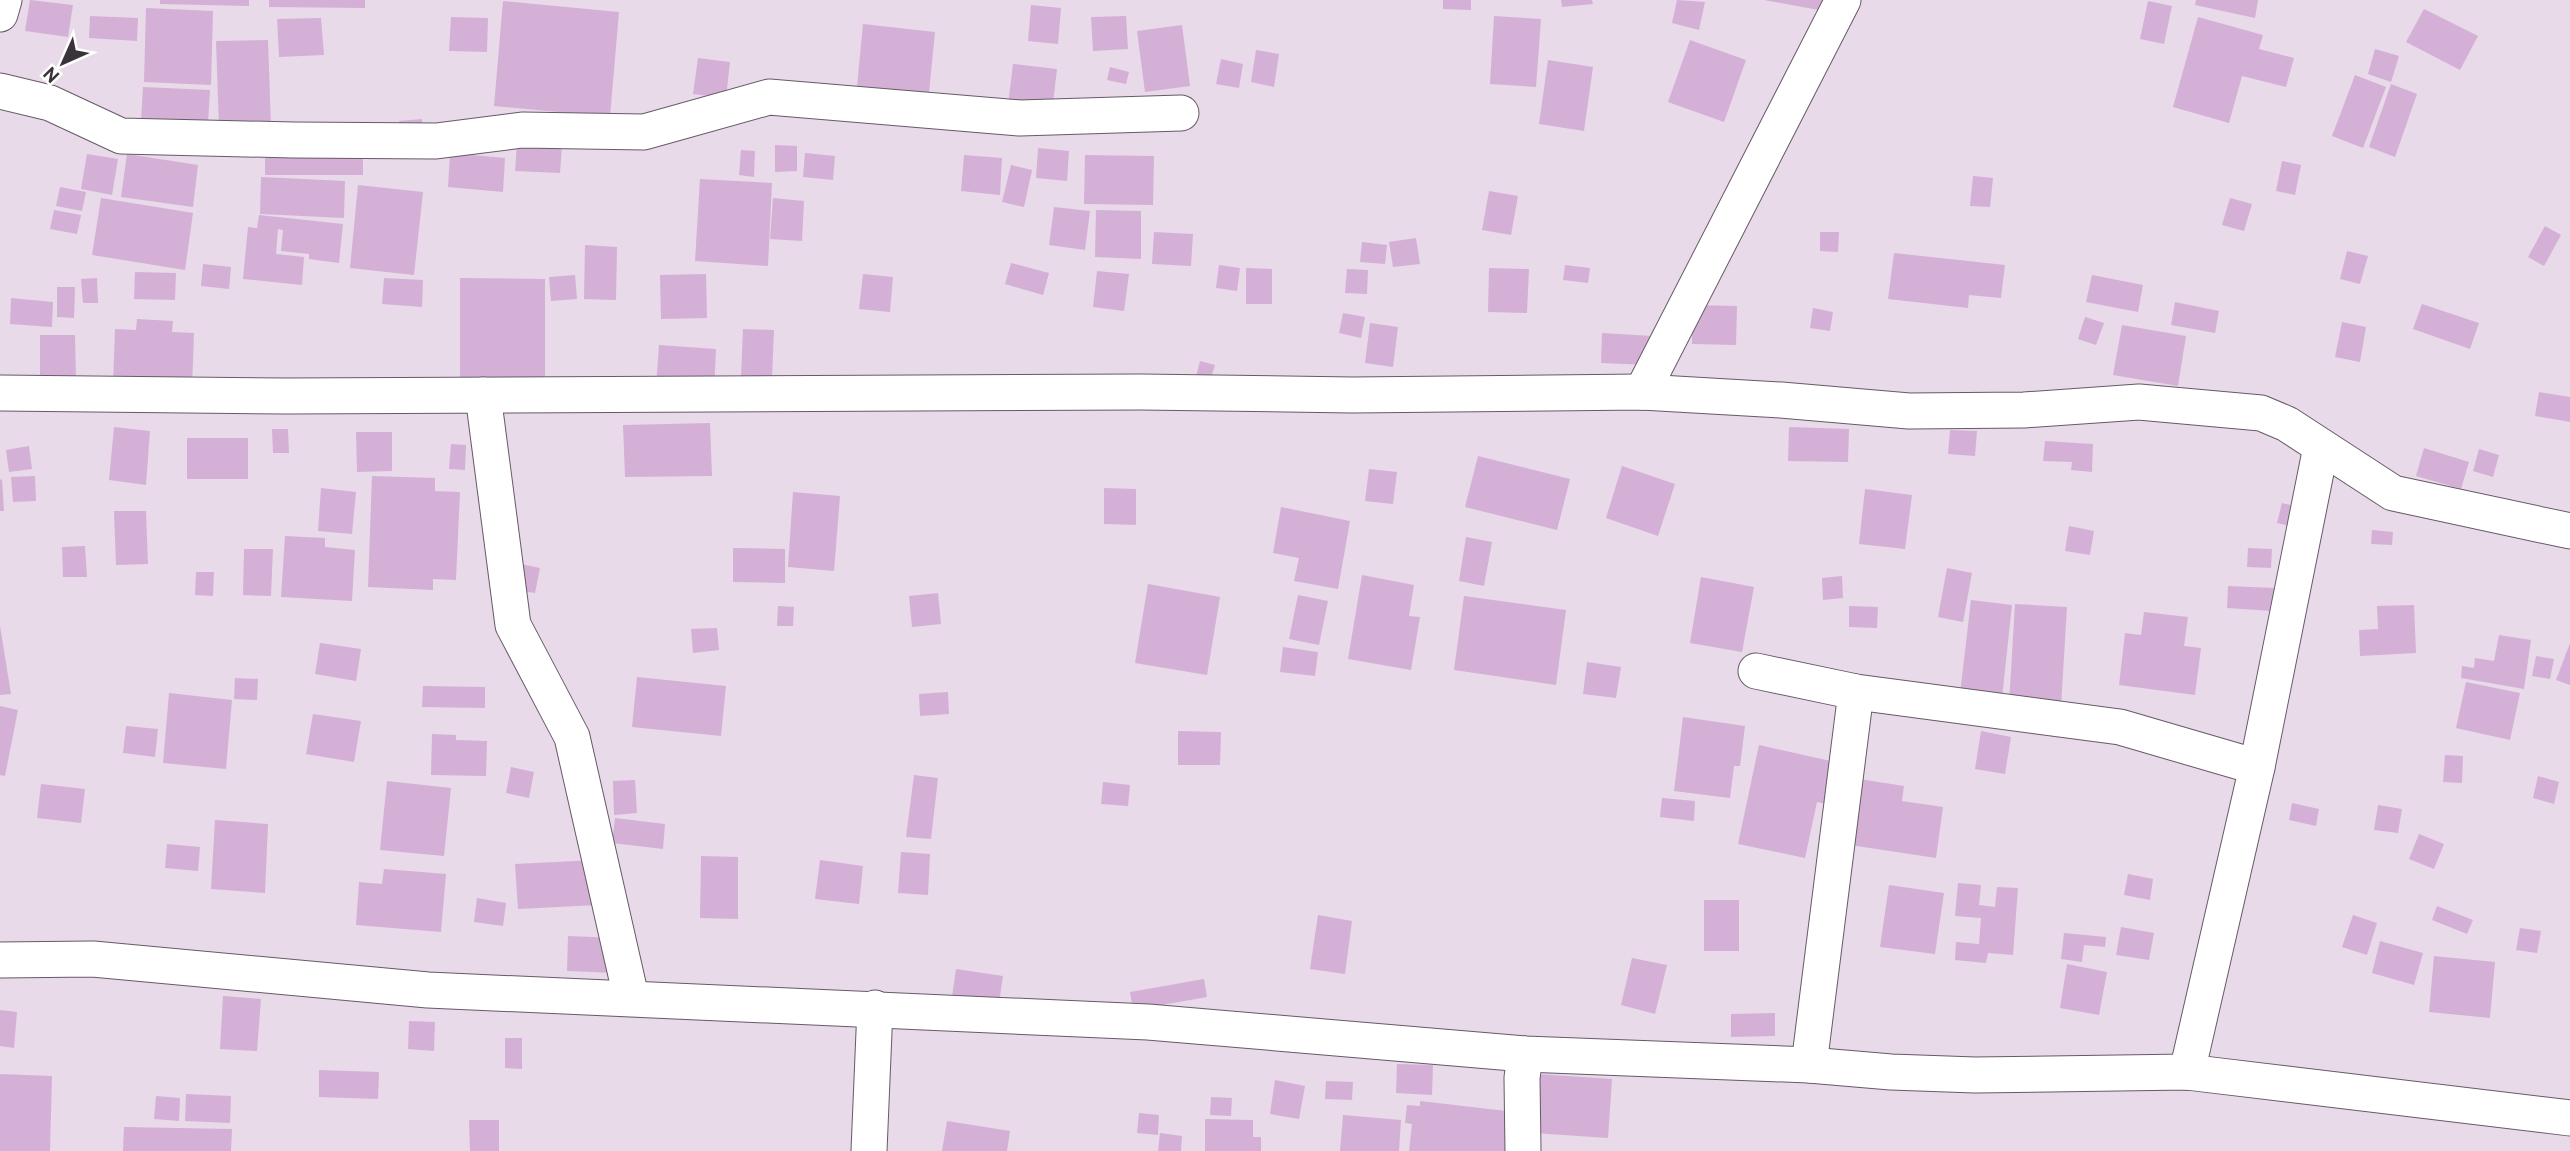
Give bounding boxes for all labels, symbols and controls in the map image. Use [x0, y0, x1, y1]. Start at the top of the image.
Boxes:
north arrow [28, 28, 98, 98]
text: N [39, 60, 66, 87]

